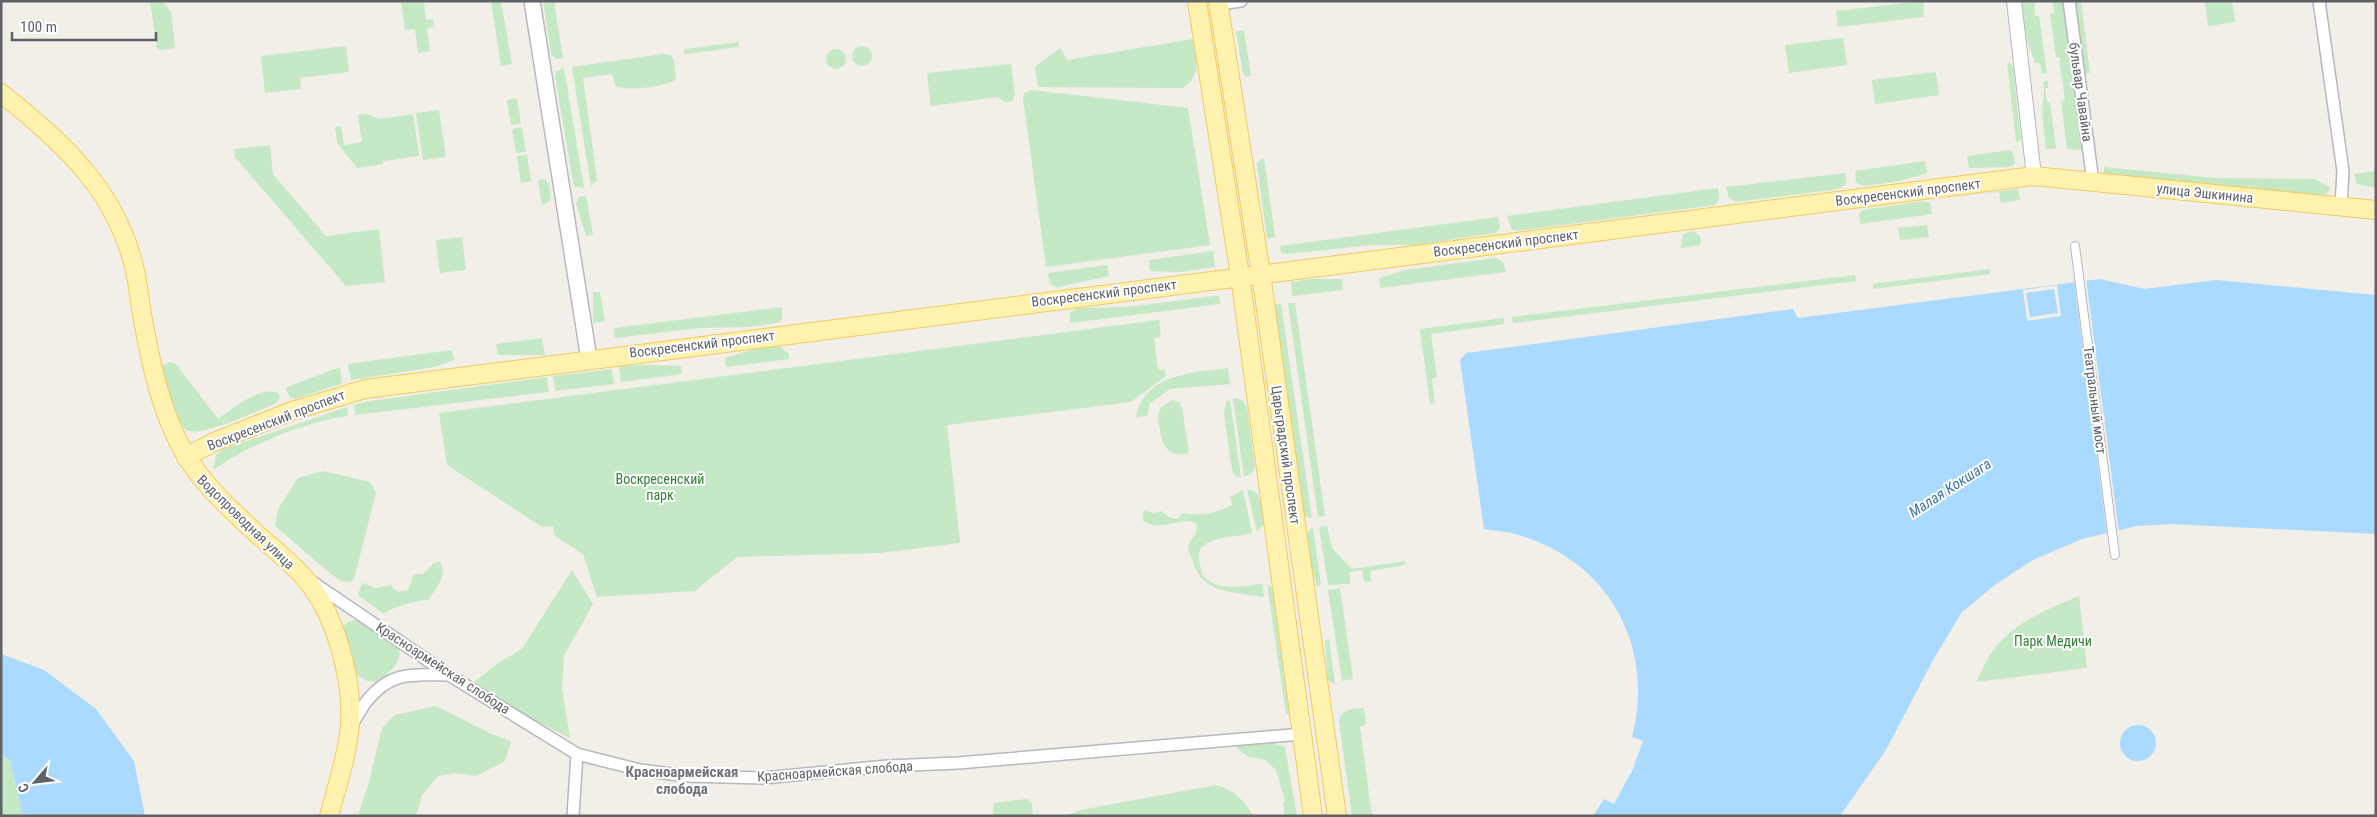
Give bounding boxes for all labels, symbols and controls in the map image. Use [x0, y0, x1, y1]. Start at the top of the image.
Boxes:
scale bar [12, 10, 156, 42]
text: 100 m [20, 18, 57, 36]
street label: бульвар Чавайна [2066, 41, 2096, 143]
street label: Воскресенский проспект [1835, 175, 1981, 209]
street label: улица Эшкинина [2156, 180, 2254, 206]
street label: Воскресенский проспект [1433, 226, 1579, 260]
street label: Воскресенский проспект [1031, 276, 1177, 310]
street label: Воскресенский проспект [629, 327, 775, 361]
street label: Театральный мост [2080, 345, 2110, 455]
street label: Царьградский проспект [1268, 384, 1304, 526]
street label: Воскресенский проспект [205, 386, 347, 454]
water label: Малая Кокшага [1905, 455, 1995, 521]
park label: Воскресенский парк [616, 471, 704, 503]
street label: Водопроводная улица [194, 472, 298, 572]
street label: Красноармейская слобода [373, 619, 513, 717]
park label: Парк Медичи [2014, 633, 2092, 649]
north arrow [10, 757, 60, 807]
street label: Красноармейская слобода [756, 758, 914, 784]
district label: Красноармейская слобода [626, 763, 738, 798]
text: С [15, 781, 32, 795]

